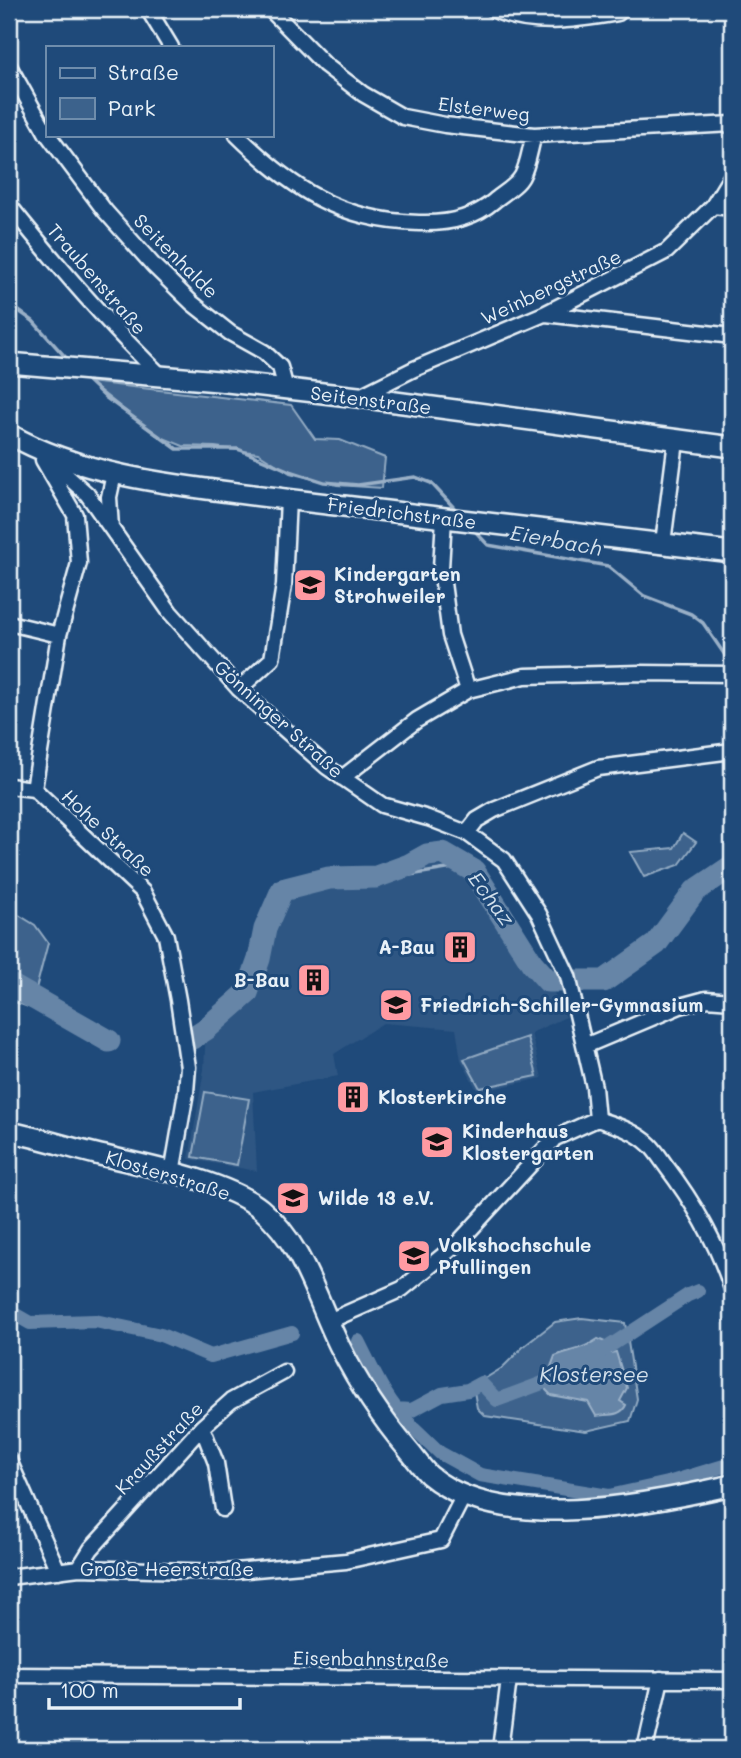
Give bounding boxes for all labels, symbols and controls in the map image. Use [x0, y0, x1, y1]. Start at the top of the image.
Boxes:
legend [46, 46, 273, 136]
text: Straße [108, 58, 179, 85]
street label: Elsterweg [437, 90, 531, 127]
text: Park [108, 94, 156, 121]
street label: Seitenhalde [129, 208, 224, 303]
street label: Traubenstraße [42, 218, 153, 340]
street label: Weinbergstraße [477, 243, 625, 330]
street label: Seitenstraße [309, 380, 433, 419]
street label: Friedrichstraße [326, 491, 478, 534]
water label: Eierbach [508, 518, 604, 561]
place label: Kindergarten Strohweiler [334, 561, 461, 608]
school or university icon: Kindergarten Strohweiler [291, 566, 329, 604]
street label: Gönninger Straße [210, 654, 349, 783]
street label: Hohe Straße [57, 783, 160, 882]
water label: Echaz [463, 866, 522, 931]
building icon: A-Bau [441, 928, 479, 966]
place label: A-Bau [378, 934, 435, 959]
building icon: B-Bau [295, 961, 333, 999]
place label: B-Bau [234, 967, 290, 992]
school or university icon: Friedrich-Schiller-Gymnasium [377, 986, 415, 1024]
place label: Friedrich-Schiller-Gymnasium [420, 992, 703, 1017]
building icon: Klosterkirche [334, 1078, 372, 1116]
place label: Klosterkirche [378, 1084, 507, 1109]
place label: Kinderhaus Klostergarten [462, 1118, 594, 1165]
school or university icon: Kinderhaus Klostergarten [418, 1123, 456, 1161]
street label: Klosterstraße [103, 1144, 234, 1205]
school or university icon: Wilde 13 e.V. [274, 1179, 312, 1217]
place label: Wilde 13 e.V. [318, 1185, 434, 1210]
place label: Volkshochschule Pfullingen [438, 1232, 591, 1279]
school or university icon: Volkshochschule Pfullingen [395, 1237, 433, 1275]
water label: Klostersee [539, 1360, 649, 1387]
street label: Kraußstraße [109, 1396, 208, 1499]
street label: Große Heerstraße [80, 1556, 254, 1581]
street label: Eisenbahnstraße [293, 1645, 449, 1672]
scale bar [49, 1667, 240, 1711]
text: 100 m [60, 1676, 119, 1703]

